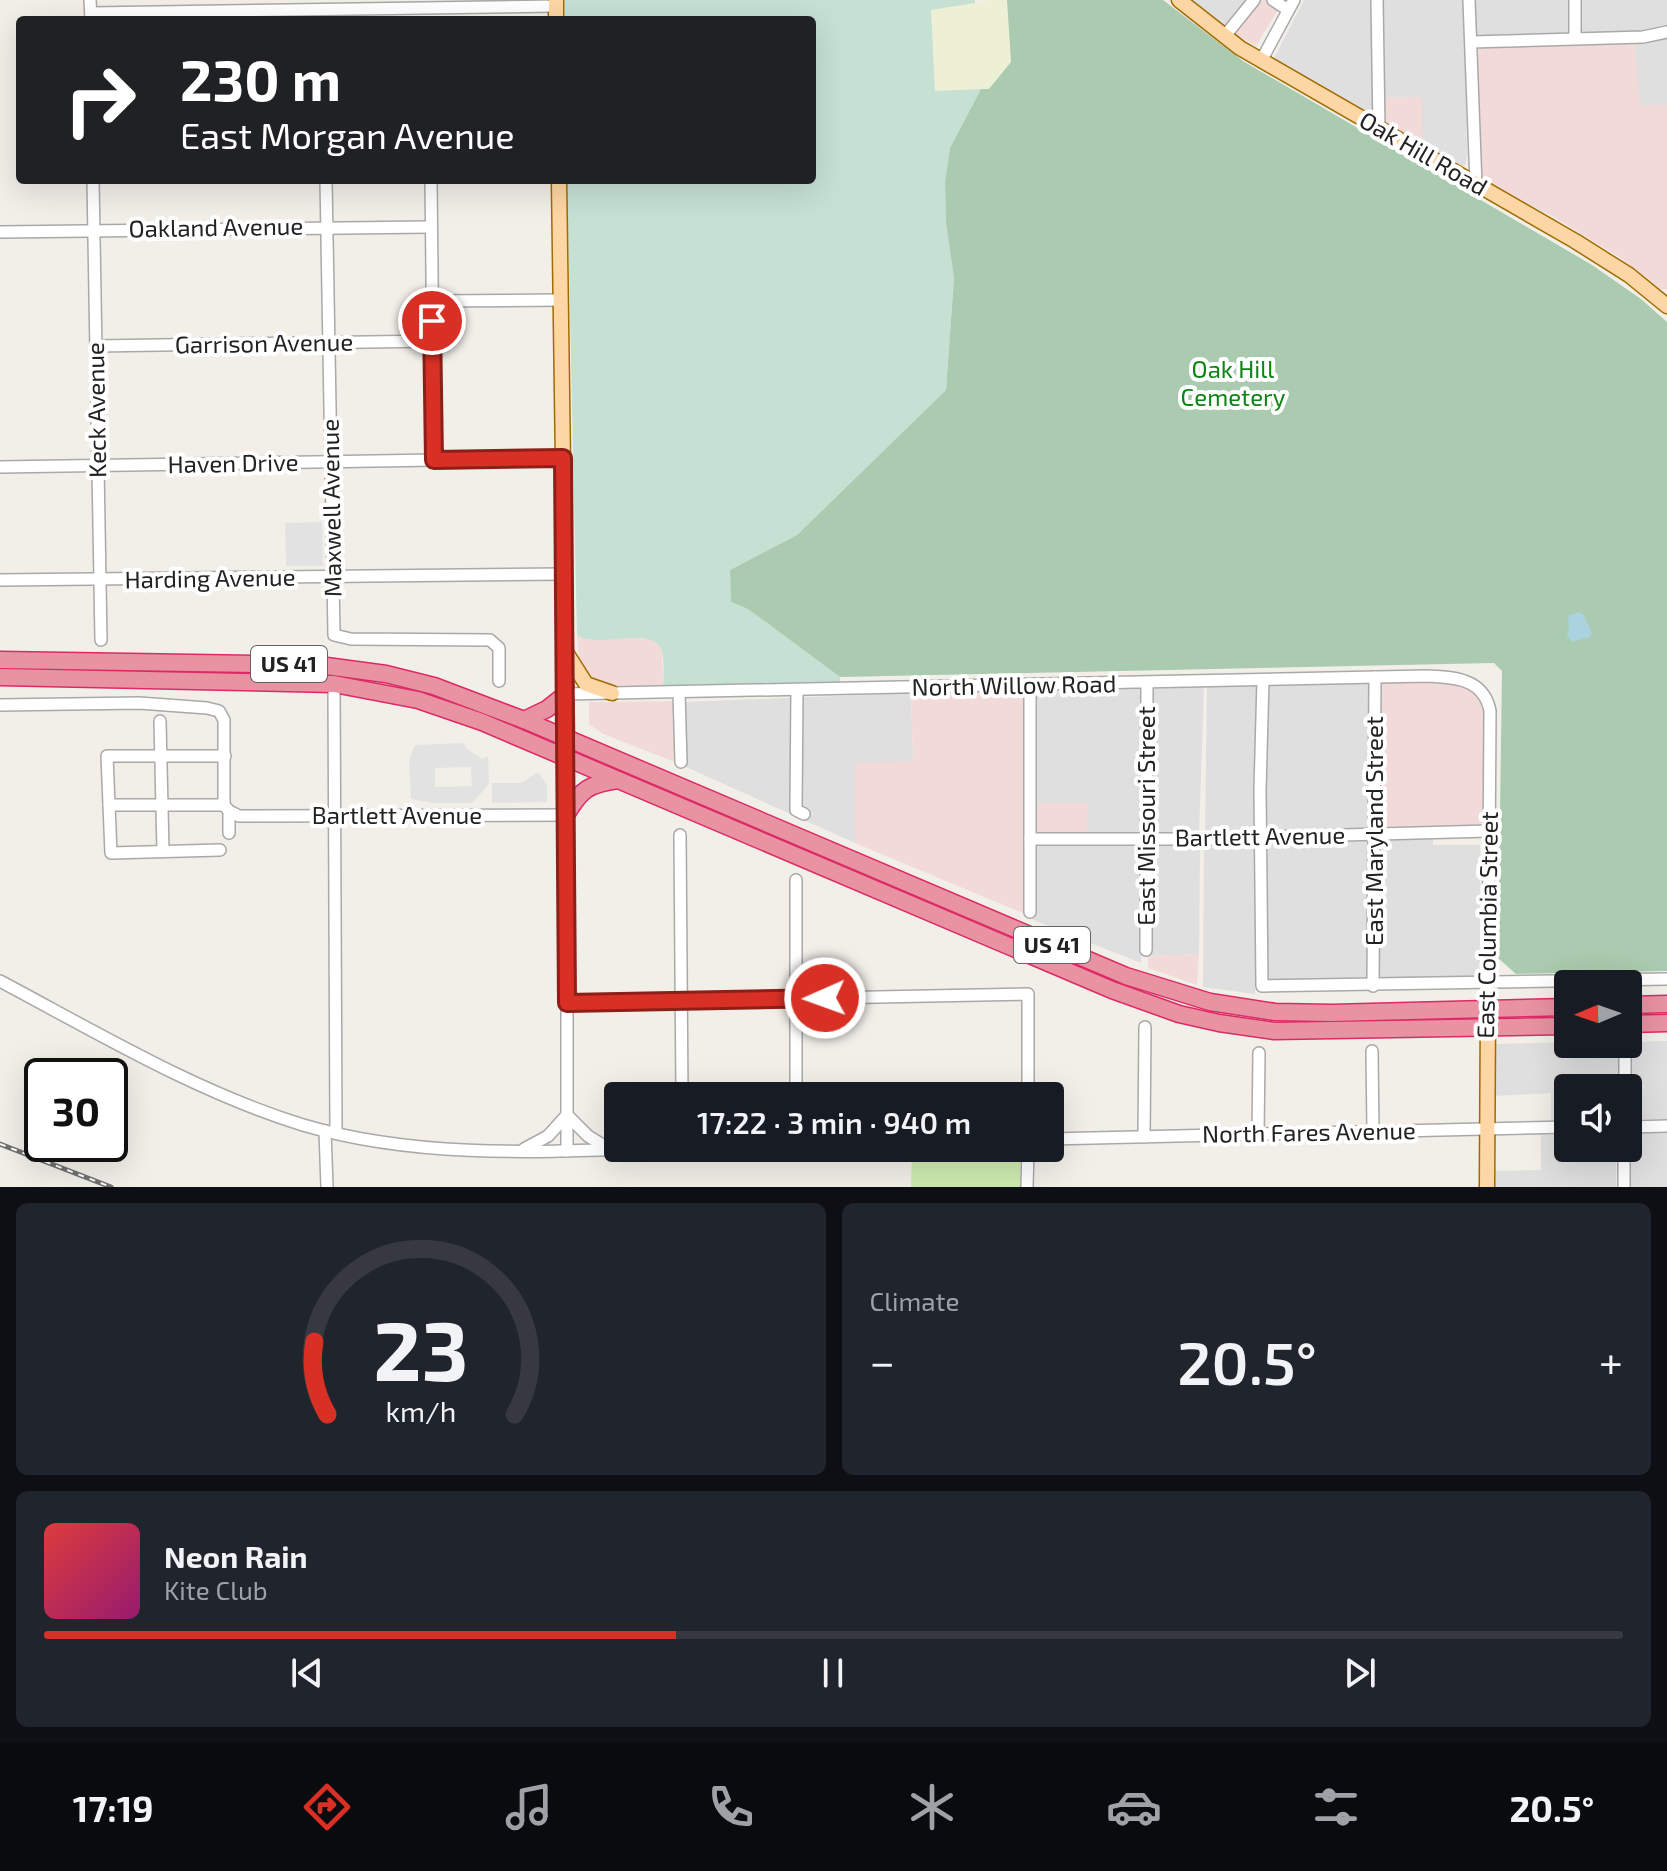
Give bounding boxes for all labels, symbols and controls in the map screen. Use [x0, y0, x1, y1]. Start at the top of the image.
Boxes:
text: 230 m [180, 45, 341, 112]
icon: right [48, 48, 152, 152]
street label: Oak Hill Road [1355, 104, 1493, 201]
text: East Morgan Avenue [180, 113, 515, 156]
street label: Oakland Avenue [128, 210, 304, 243]
pin [398, 287, 466, 355]
icon: arrive [410, 299, 454, 343]
street label: Garrison Avenue [175, 326, 353, 359]
street label: Keck Avenue [80, 342, 111, 478]
park label: Oak Hill Cemetery [1181, 354, 1286, 411]
street label: Maxwell Avenue [314, 419, 347, 597]
street label: Haven Drive [167, 447, 299, 478]
street label: Harding Avenue [124, 562, 296, 593]
road number: US 41 [251, 646, 327, 682]
street label: North Willow Road [911, 668, 1117, 701]
street label: East Missouri Street [1131, 706, 1160, 926]
street label: East Maryland Street [1359, 716, 1388, 946]
street label: Bartlett Avenue [312, 800, 482, 829]
street label: East Columbia Street [1470, 811, 1503, 1039]
street label: Bartlett Avenue [1175, 820, 1345, 851]
road number: US 41 [1014, 927, 1090, 963]
position arrow [783, 956, 867, 1040]
north arrow [1554, 970, 1642, 1058]
map controls [1554, 970, 1642, 1162]
speed limit sign: 30 [24, 1058, 128, 1162]
button: sound [1554, 1074, 1642, 1162]
text: 17:22 · 3 min · 940 m [697, 1104, 971, 1140]
street label: North Fares Avenue [1202, 1115, 1416, 1148]
text: Climate [870, 1285, 959, 1316]
text: 23 [373, 1298, 469, 1398]
text: 20.5° [1177, 1325, 1317, 1397]
text: − [870, 1334, 895, 1387]
text: + [1599, 1334, 1623, 1387]
text: km/h [385, 1393, 456, 1428]
text: Neon Rain [164, 1538, 308, 1574]
text: Kite Club [164, 1574, 268, 1605]
icon: previous [285, 1651, 329, 1695]
icon: pause [811, 1651, 855, 1695]
icon: next [1338, 1651, 1382, 1695]
icon: directions [299, 1779, 355, 1835]
icon: music [501, 1779, 557, 1835]
icon: phone [703, 1779, 759, 1835]
icon: climate [904, 1779, 960, 1835]
icon: car [1106, 1779, 1162, 1835]
icon: filters [1308, 1779, 1364, 1835]
text: 17:19 [73, 1786, 153, 1829]
text: 20.5° [1509, 1786, 1594, 1829]

